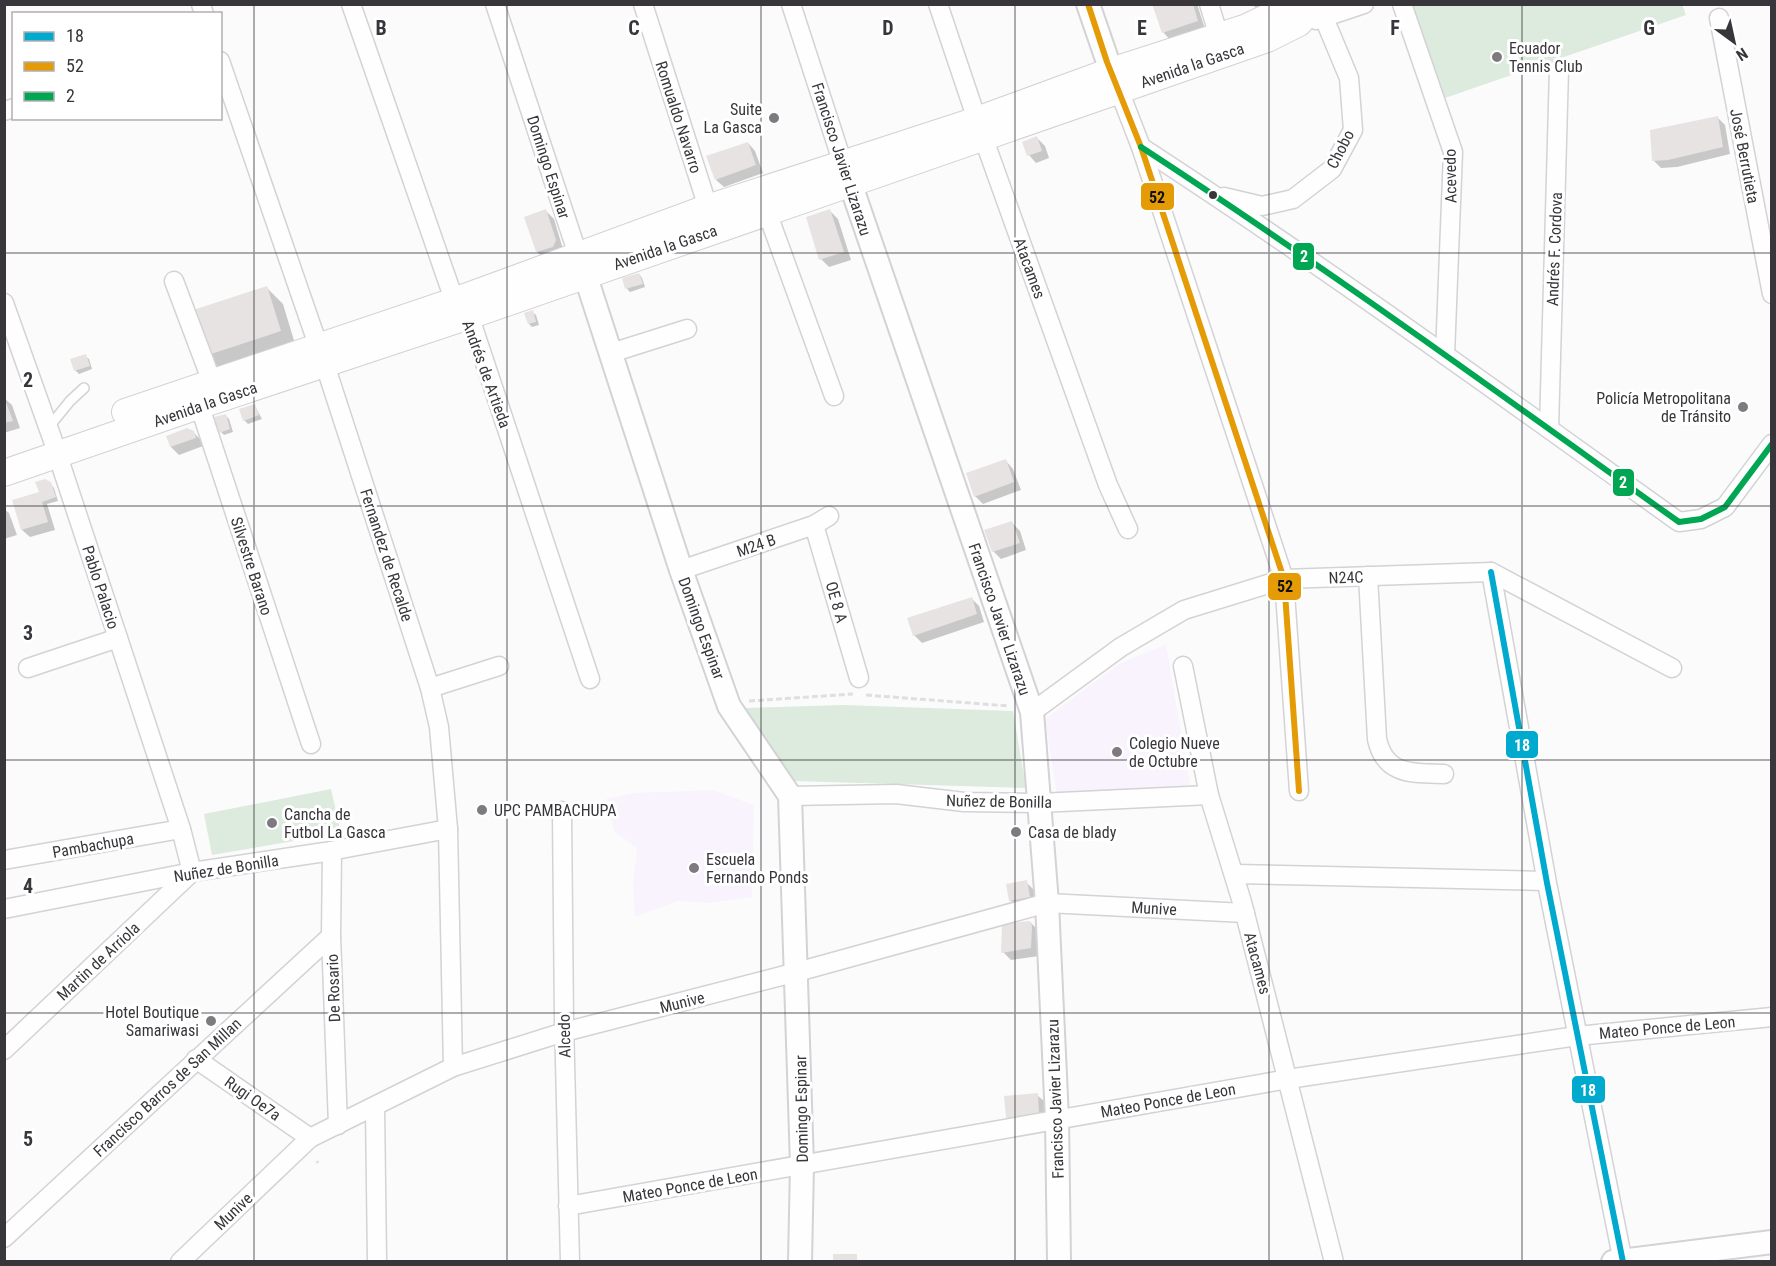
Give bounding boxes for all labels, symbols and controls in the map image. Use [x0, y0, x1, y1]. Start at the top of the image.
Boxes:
legend [12, 12, 222, 120]
north arrow [1704, 12, 1764, 72]
text: B [375, 16, 387, 40]
text: C [628, 16, 640, 40]
text: D [882, 16, 894, 40]
text: E [1137, 16, 1147, 40]
text: F [1390, 16, 1400, 40]
text: G [1643, 16, 1655, 40]
text: 18 [66, 25, 84, 46]
street label: Avenida la Gasca [1138, 39, 1246, 92]
place label: Ecuador Tennis Club [1509, 39, 1583, 76]
text: N [1733, 44, 1751, 65]
marker: Ecuador Tennis Club [1490, 50, 1504, 64]
text: 52 [66, 55, 84, 76]
street label: Romualdo Navarro [651, 59, 706, 176]
street label: Francisco Javier Lizarazu [808, 80, 875, 238]
text: 2 [66, 85, 75, 106]
place label: Suite La Gasca [704, 100, 762, 137]
street label: José Berrutieta [1726, 107, 1763, 205]
marker: Suite La Gasca [767, 111, 781, 125]
street label: Domingo Espinar [523, 113, 574, 221]
street label: Chobo [1323, 127, 1358, 172]
street label: Acevedo [1441, 149, 1460, 203]
line badge: 52 [1140, 182, 1175, 211]
text: 52 [1149, 188, 1165, 207]
unlabelled marker [1207, 189, 1219, 201]
street label: Andrés F. Cordova [1543, 192, 1566, 306]
street label: Avenida la Gasca [611, 221, 719, 274]
street label: Atacames [1010, 235, 1049, 301]
line badge: 2 [1292, 242, 1315, 271]
text: 2 [1300, 247, 1308, 266]
street label: Andrés de Artieda [458, 318, 515, 431]
text: 2 [23, 368, 33, 392]
street label: Avenida la Gasca [151, 378, 259, 431]
place label: Policía Metropolitana de Tránsito [1596, 389, 1731, 426]
marker: Policía Metropolitana de Tránsito [1736, 400, 1750, 414]
line badge: 2 [1612, 468, 1635, 497]
text: 2 [1619, 473, 1627, 492]
street label: Fernandez de Recalde [356, 486, 417, 624]
street label: Silvestre Barano [227, 515, 276, 618]
street label: M24 B [734, 530, 778, 561]
street label: Francisco Javier Lizarazu [965, 541, 1035, 698]
street label: Pablo Palacio [78, 543, 123, 631]
street label: N24C [1328, 567, 1364, 588]
line badge: 52 [1267, 572, 1302, 601]
street label: Domingo Espinar [674, 574, 729, 682]
text: 52 [1277, 577, 1293, 596]
street label: OE 8 A [822, 579, 851, 625]
text: 3 [23, 621, 33, 645]
line badge: 18 [1505, 730, 1539, 759]
place label: Colegio Nueve de Octubre [1129, 734, 1220, 771]
text: 18 [1514, 736, 1530, 755]
marker: Colegio Nueve de Octubre [1110, 745, 1124, 759]
street label: Nuñez de Bonilla [946, 791, 1052, 812]
place label: UPC PAMBACHUPA [494, 801, 617, 820]
marker: UPC PAMBACHUPA [475, 803, 489, 817]
place label: Cancha de Futbol La Gasca [284, 805, 386, 842]
marker: Cancha de Futbol La Gasca [265, 816, 279, 830]
place label: Casa de blady [1028, 823, 1117, 842]
marker: Casa de blady [1009, 825, 1023, 839]
street label: Pambachupa [51, 829, 135, 862]
place label: Escuela Fernando Ponds [706, 850, 809, 887]
street label: Nuñez de Bonilla [172, 851, 280, 886]
marker: Escuela Fernando Ponds [687, 861, 701, 875]
text: 4 [23, 874, 33, 898]
street label: Munive [1131, 898, 1177, 919]
street label: Martin de Arriola [53, 918, 144, 1004]
street label: Atacames [1240, 930, 1275, 996]
street label: De Rosario [323, 953, 344, 1022]
street label: Munive [658, 988, 706, 1017]
place label: Hotel Boutique Samariwasi [105, 1003, 199, 1040]
street label: Mateo Ponce de Leon [1598, 1012, 1736, 1043]
street label: Francisco Barros de San Millan [90, 1014, 245, 1161]
marker: Hotel Boutique Samariwasi [204, 1014, 218, 1028]
street label: Alcedo [555, 1014, 574, 1058]
street label: Francisco Javier Lizarazu [1043, 1019, 1068, 1179]
street label: Domingo Espinar [791, 1055, 812, 1163]
street label: Rugi Oe7a [221, 1072, 284, 1125]
line badge: 18 [1571, 1075, 1606, 1104]
street label: Mateo Ponce de Leon [1099, 1079, 1237, 1122]
text: 18 [1580, 1081, 1596, 1100]
text: 5 [23, 1127, 33, 1151]
street label: Mateo Ponce de Leon [621, 1164, 759, 1207]
street label: Munive [210, 1189, 256, 1234]

